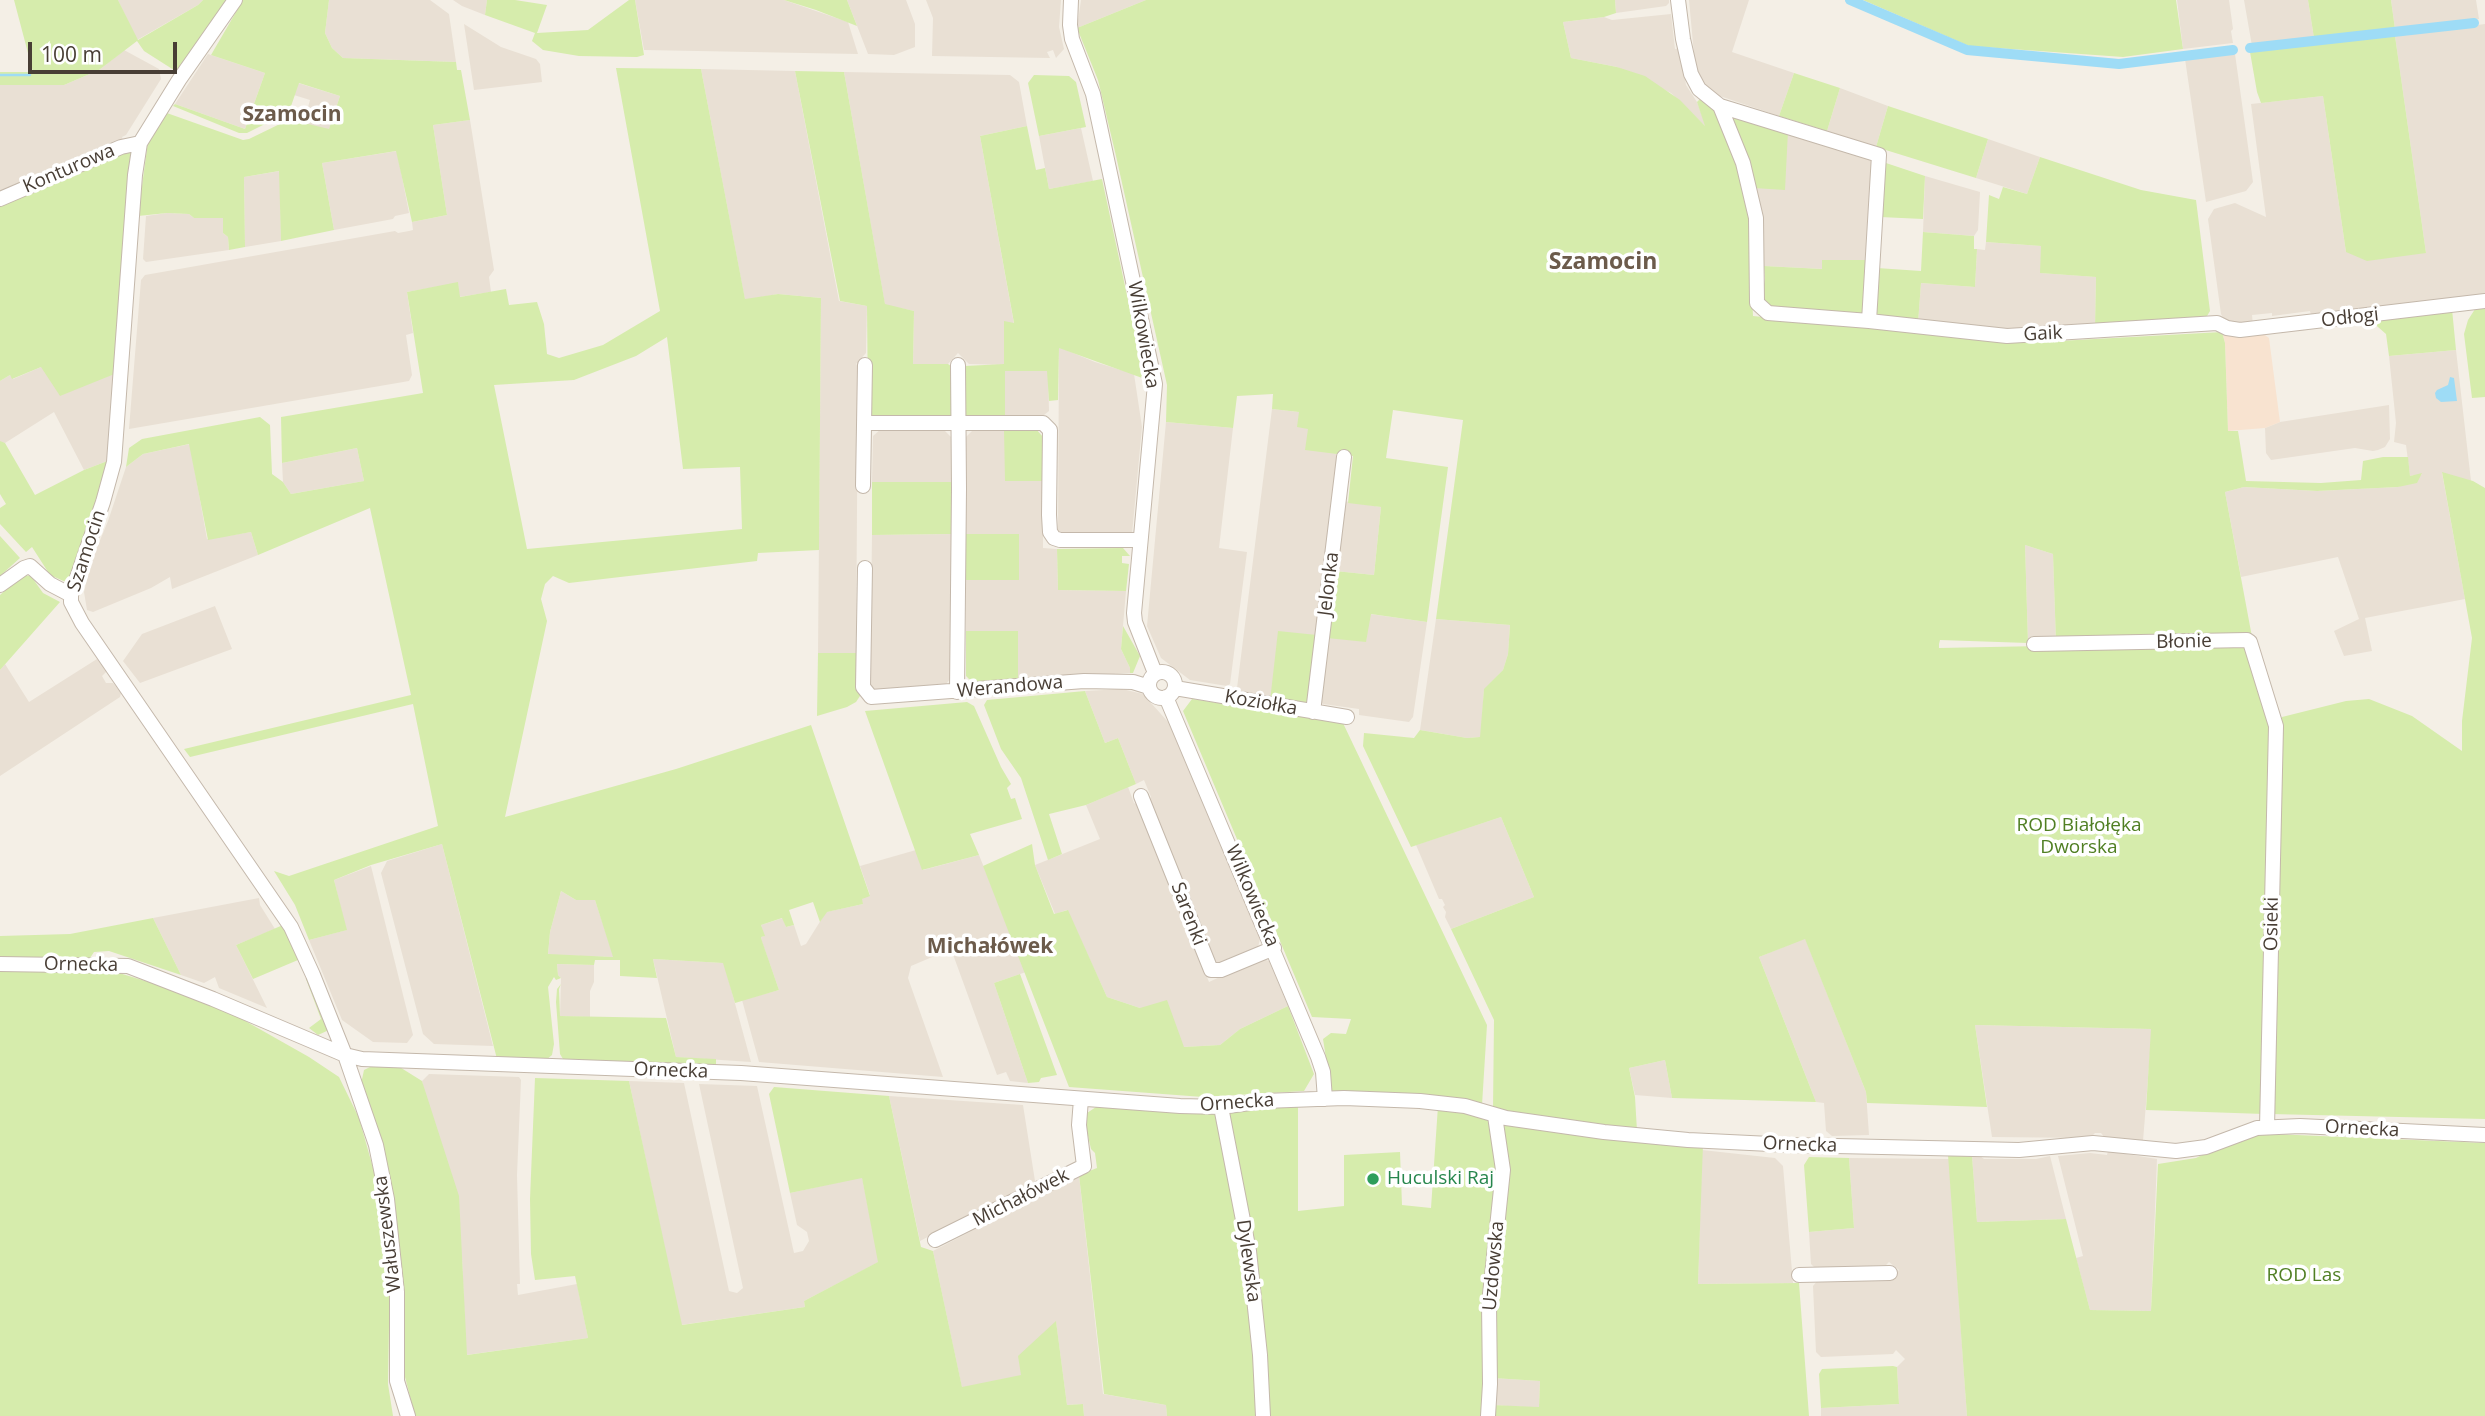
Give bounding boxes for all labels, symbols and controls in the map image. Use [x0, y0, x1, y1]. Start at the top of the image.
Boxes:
scale bar [32, 28, 180, 72]
text: 100 m [41, 40, 102, 68]
district label: Szamocin [242, 102, 342, 128]
street label: Konturowa [20, 139, 118, 199]
district label: Szamocin [1549, 248, 1657, 276]
street label: Wilkowiecka [1122, 280, 1164, 390]
street label: Odłogi [2320, 304, 2380, 332]
street label: Gaik [2023, 322, 2063, 346]
street label: Szamocin [63, 507, 111, 595]
street label: Jelonka [1314, 551, 1344, 617]
street label: Błonie [2156, 630, 2212, 654]
street label: Werandowa [956, 671, 1064, 703]
street label: Koziołka [1223, 685, 1299, 721]
park label: ROD Białołęka Dworska [2016, 815, 2142, 859]
street label: Wilkowiecka [1220, 842, 1284, 950]
street label: Sarenki [1166, 879, 1210, 949]
street label: Osieki [2260, 897, 2284, 951]
district label: Michałówek [927, 934, 1053, 960]
street label: Ornecka [44, 953, 118, 977]
street label: Ornecka [633, 1058, 709, 1084]
street label: Ornecka [1199, 1089, 1275, 1117]
street label: Ornecka [2324, 1116, 2400, 1142]
street label: Ornecka [1762, 1132, 1838, 1158]
street label: Michałówek [969, 1164, 1073, 1232]
place label: Huculski Raj [1387, 1168, 1494, 1190]
marker: Huculski Raj [1365, 1171, 1381, 1187]
street label: Wałuszewska [370, 1174, 406, 1294]
street label: Dylewska [1231, 1218, 1265, 1304]
street label: Uzdowska [1479, 1220, 1509, 1312]
park label: ROD Las [2267, 1265, 2341, 1287]

